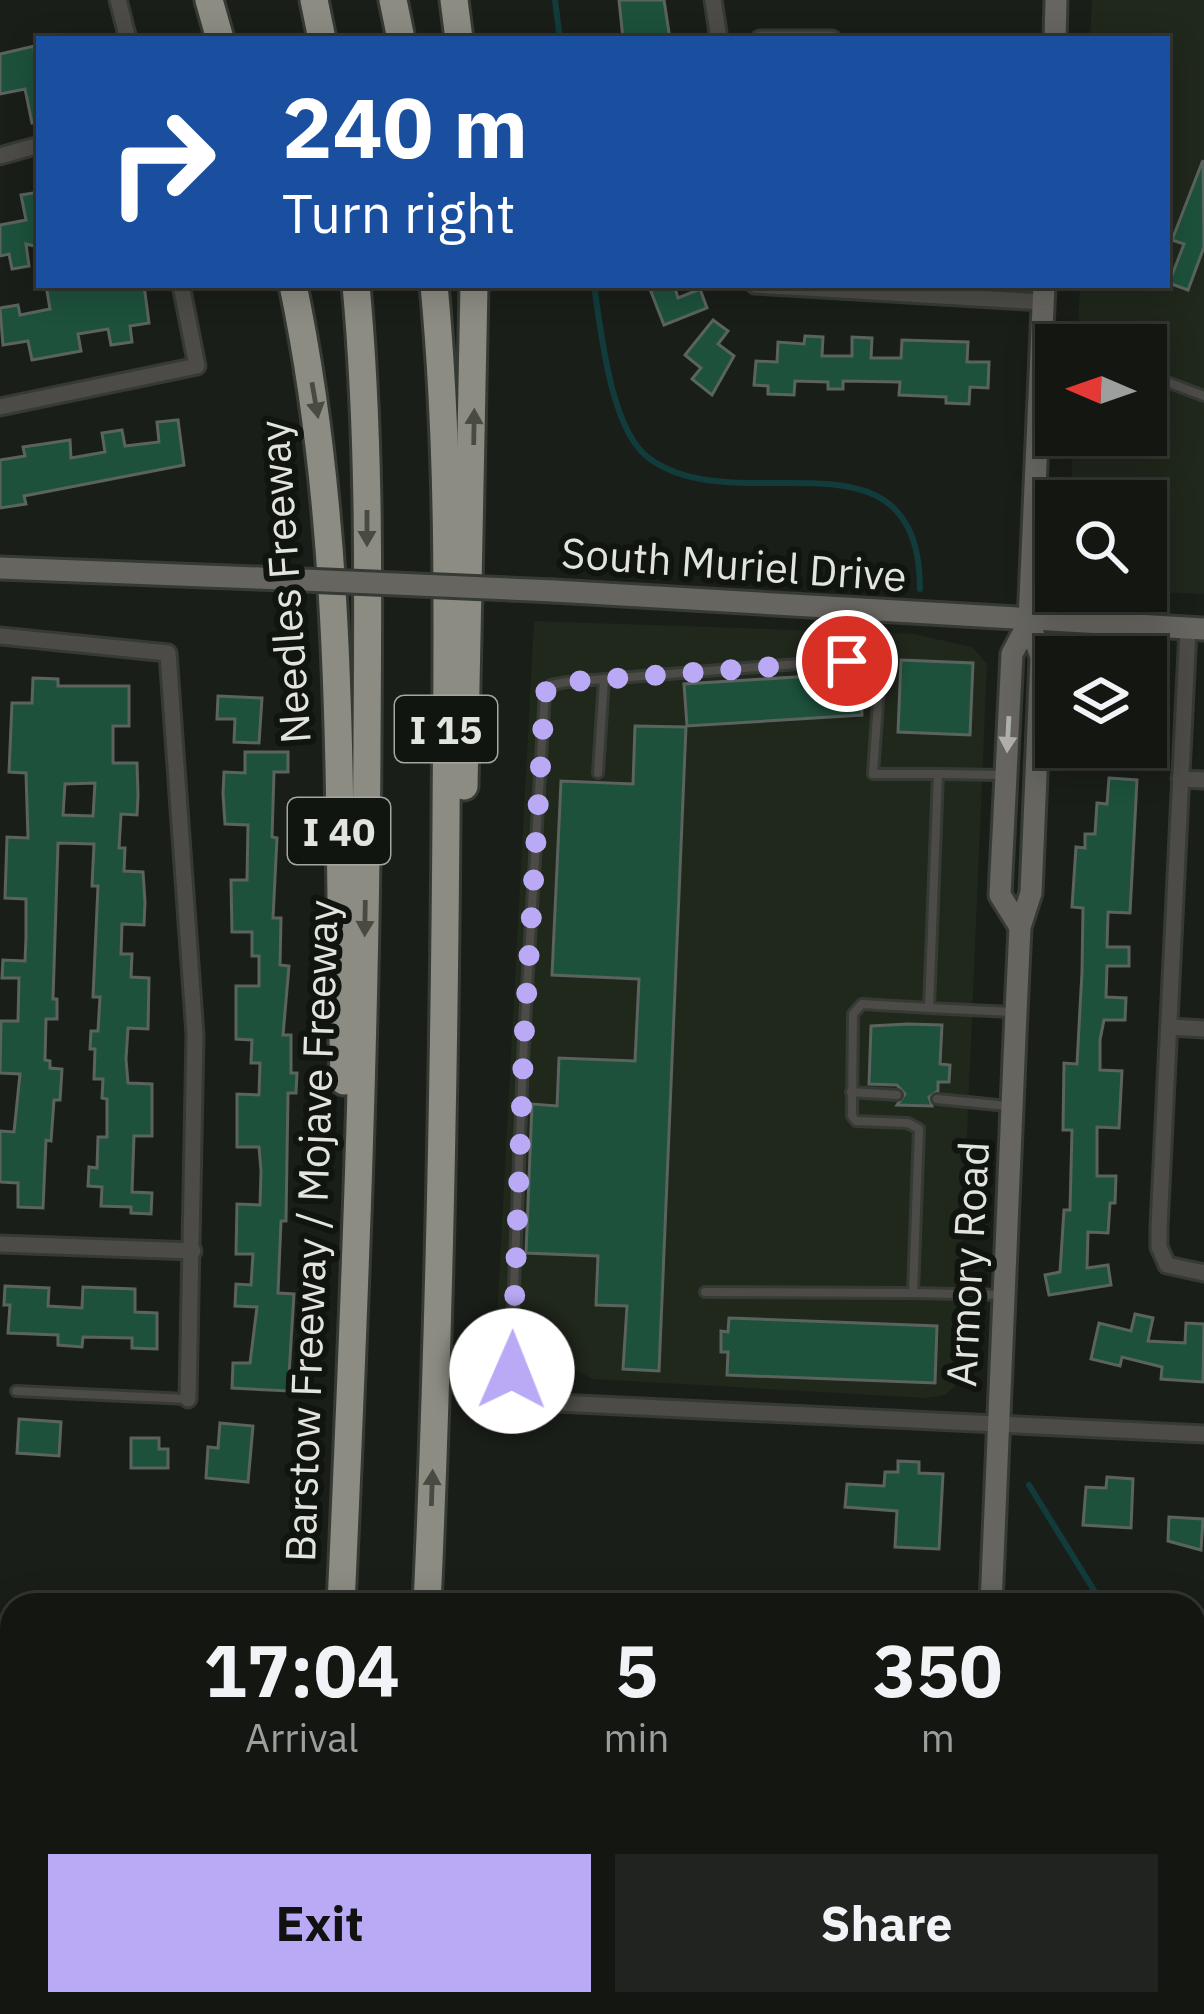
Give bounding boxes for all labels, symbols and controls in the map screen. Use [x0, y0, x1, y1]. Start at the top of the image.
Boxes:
text: 240 m [282, 72, 528, 181]
icon: right [84, 84, 240, 240]
text: Turn right [282, 178, 516, 248]
north arrow [1035, 324, 1167, 456]
map controls [1035, 324, 1167, 768]
one-way arrow [305, 382, 324, 419]
one-way arrow [464, 407, 483, 445]
street label: Needles Freeway [245, 419, 323, 745]
button: search [1035, 480, 1167, 612]
one-way arrow [357, 510, 377, 548]
street label: South Muriel Drive [559, 524, 909, 604]
pin [796, 610, 898, 712]
icon: arrive [814, 628, 880, 694]
button: layers [1035, 636, 1167, 768]
road number: I 15 [395, 696, 497, 762]
one-way arrow [998, 716, 1017, 754]
road number: I 40 [288, 798, 390, 864]
street label: Barstow Freeway / Mojave Freeway [272, 899, 350, 1563]
one-way arrow [355, 900, 374, 938]
street label: Armory Road [933, 1140, 1001, 1388]
position arrow [449, 1308, 575, 1434]
one-way arrow [423, 1468, 442, 1506]
text: 17:04 [203, 1623, 400, 1717]
text: 5 [615, 1623, 658, 1717]
text: 350 [873, 1623, 1003, 1717]
text: Arrival [245, 1712, 359, 1763]
text: min [604, 1712, 669, 1763]
text: m [921, 1712, 955, 1763]
button: Exit [48, 1854, 591, 1992]
button: Share [615, 1854, 1158, 1992]

